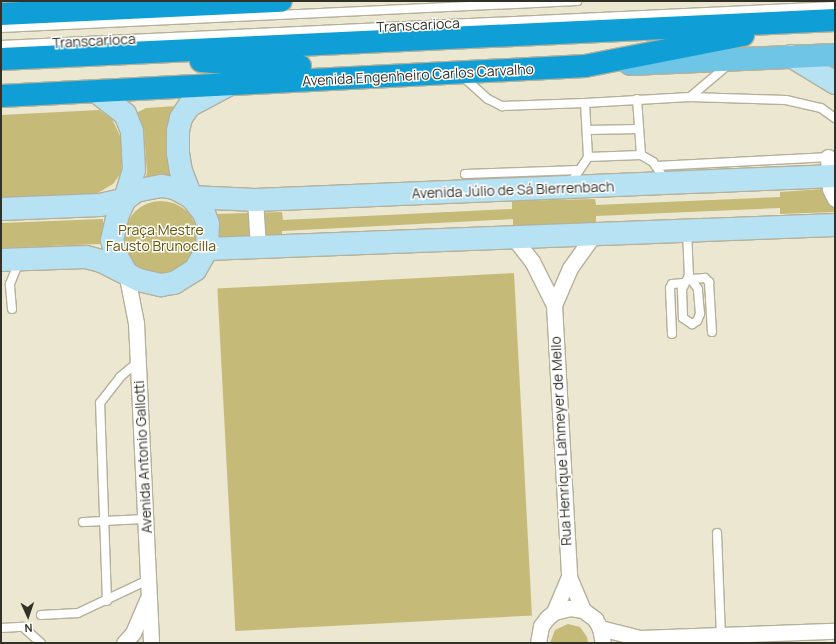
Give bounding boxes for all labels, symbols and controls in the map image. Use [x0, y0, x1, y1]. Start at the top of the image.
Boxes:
street label: Transcarioca [376, 14, 460, 36]
street label: Transcarioca [52, 30, 136, 52]
street label: Avenida Engenheiro Carlos Carvalho [302, 61, 534, 89]
street label: Avenida Júlio de Sá Bierrenbach [411, 178, 615, 202]
park label: Praça Mestre Fausto Brunocilla [106, 222, 216, 254]
street label: Rua Henrique Lahmeyer de Mello [547, 336, 575, 546]
street label: Avenida Antonio Gallotti [131, 380, 155, 534]
north arrow [8, 596, 48, 636]
text: N [24, 621, 33, 636]

